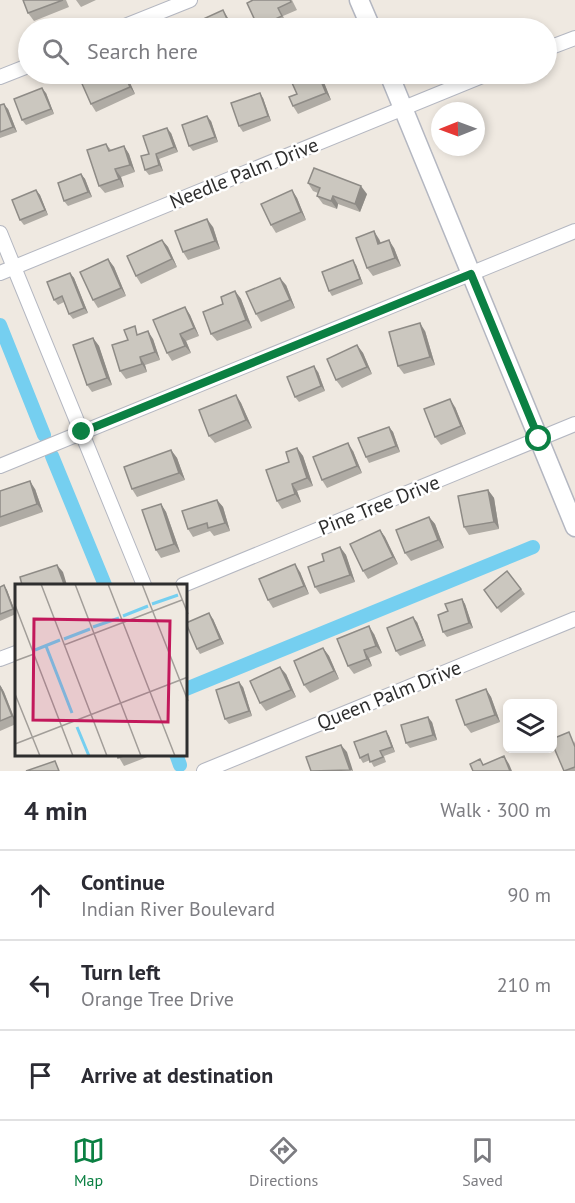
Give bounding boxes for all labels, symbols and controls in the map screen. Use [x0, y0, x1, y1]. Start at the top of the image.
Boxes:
search box [18, 18, 557, 84]
icon: search [39, 35, 72, 68]
text: Search here [87, 37, 198, 65]
north arrow [431, 102, 485, 156]
street label: Needle Palm Drive [166, 131, 322, 215]
route end [68, 418, 94, 444]
route start [525, 425, 551, 451]
street label: Pine Tree Drive [315, 469, 443, 541]
inset map [15, 584, 188, 756]
street label: Queen Palm Drive [313, 654, 465, 736]
map controls [503, 699, 557, 753]
button: layers [503, 699, 557, 753]
text: 4 min [24, 794, 87, 827]
text: Walk · 300 m [440, 797, 551, 823]
text: Continue [81, 868, 165, 896]
icon: ahead [24, 879, 57, 912]
text: 90 m [508, 882, 551, 908]
text: Indian River Boulevard [81, 896, 275, 922]
text: Turn left [81, 958, 161, 986]
icon: left [24, 969, 57, 1002]
text: 210 m [497, 972, 551, 998]
text: Orange Tree Drive [81, 986, 234, 1012]
icon: arrive [24, 1059, 57, 1092]
text: Arrive at destination [81, 1061, 273, 1089]
tab: Map [72, 1134, 105, 1190]
tab: Directions [249, 1134, 318, 1190]
tab: Saved [462, 1134, 503, 1190]

